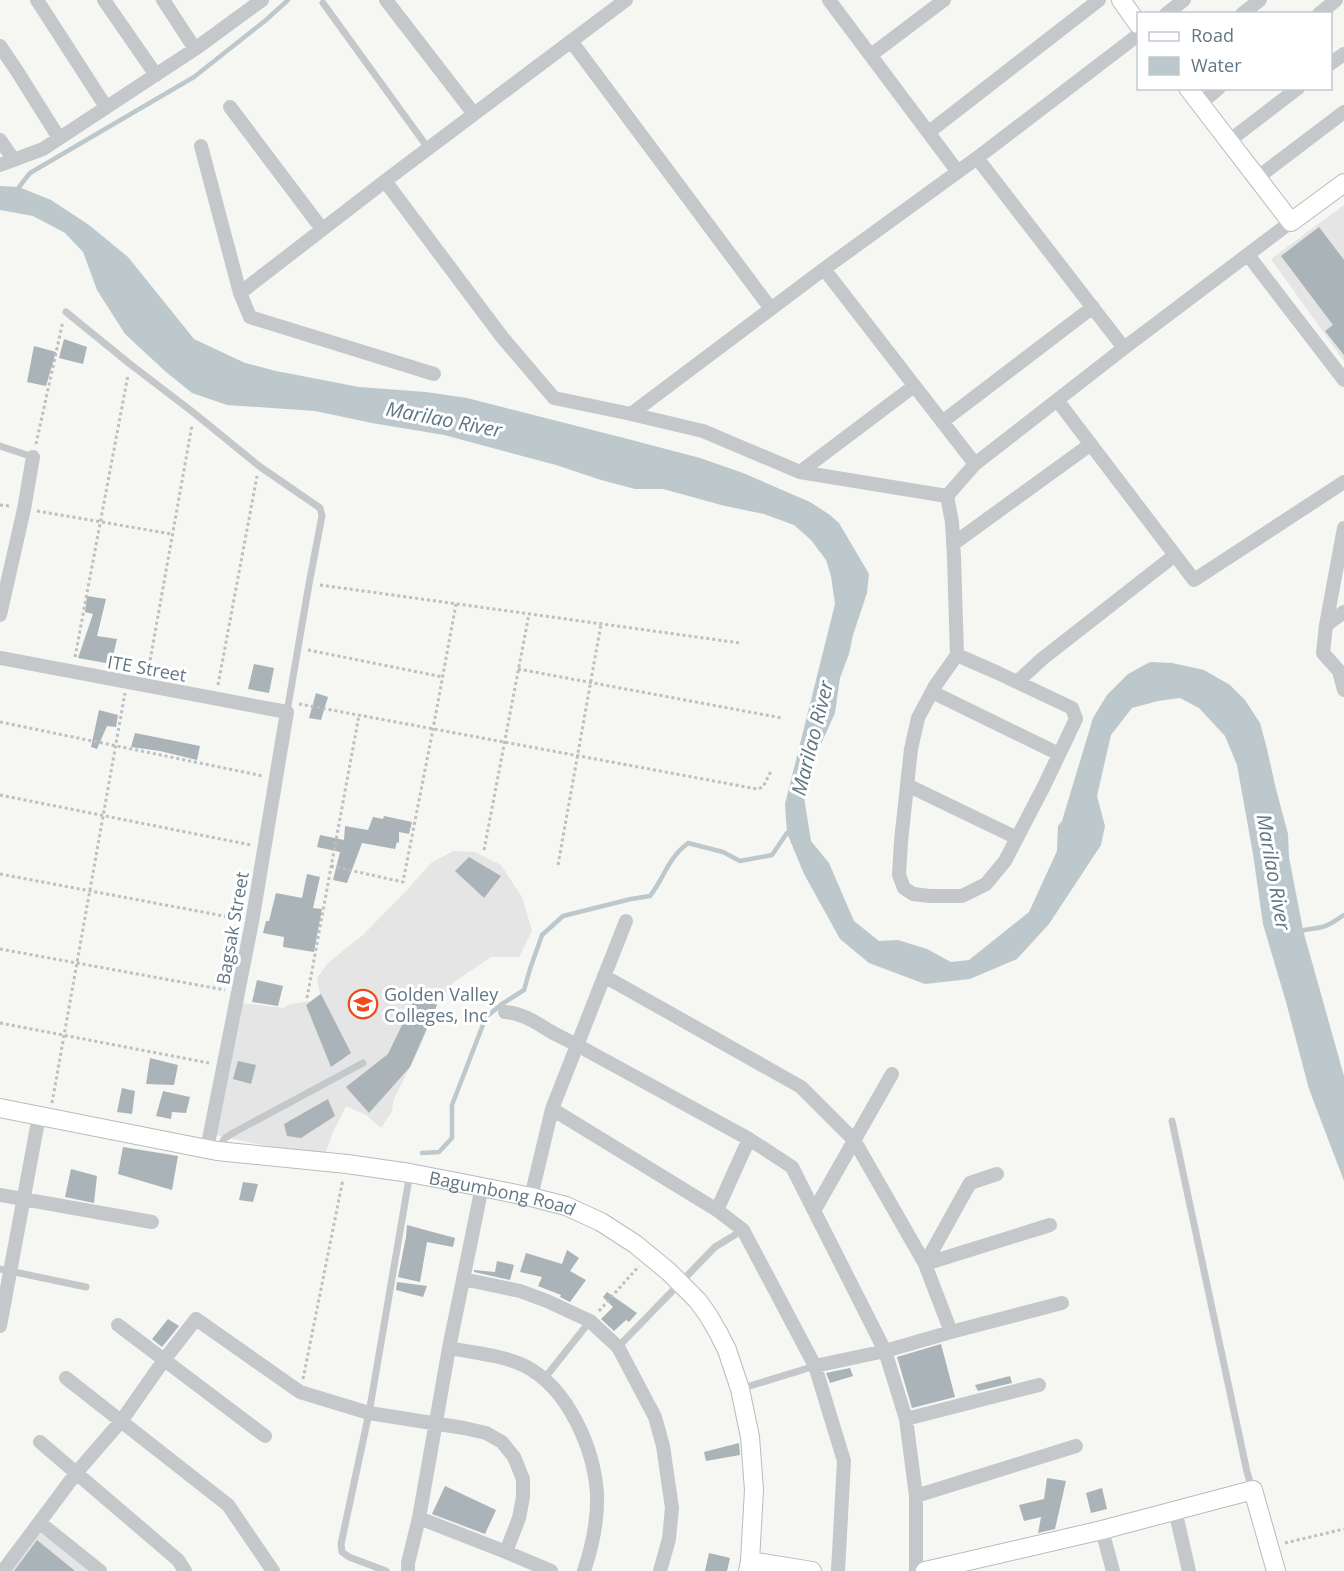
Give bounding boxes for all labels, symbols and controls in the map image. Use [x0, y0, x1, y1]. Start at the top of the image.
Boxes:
legend [1137, 12, 1332, 90]
text: Road [1191, 23, 1234, 47]
text: Water [1191, 53, 1242, 77]
water label: Marilao River [384, 395, 505, 444]
street label: ITE Street [106, 649, 188, 687]
water label: Marilao River [785, 677, 840, 798]
water label: Marilao River [1251, 812, 1298, 933]
street label: Bagsak Street [210, 870, 254, 986]
place label: Golden Valley Colleges, Inc [384, 982, 499, 1027]
school or university icon: Golden Valley Colleges, Inc [347, 988, 379, 1020]
street label: Bagumbong Road [427, 1165, 580, 1221]

